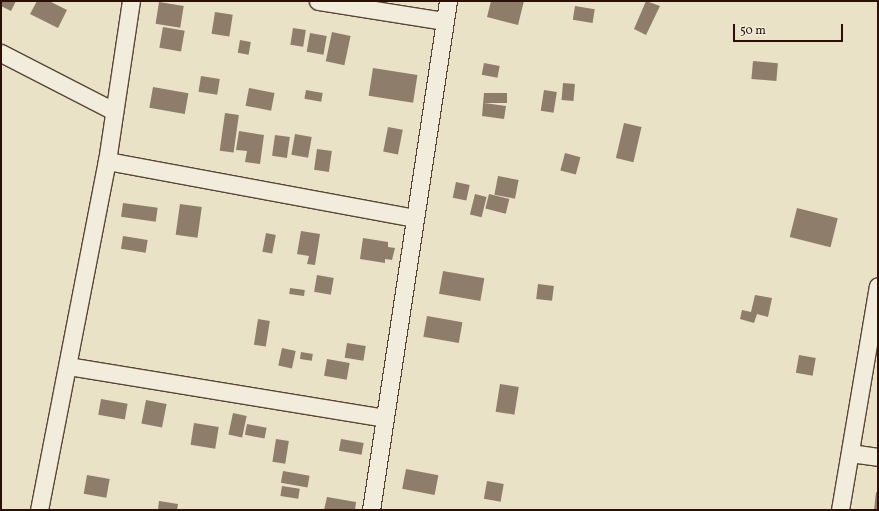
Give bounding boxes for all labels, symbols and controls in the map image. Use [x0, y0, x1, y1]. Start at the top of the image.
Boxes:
scale bar [735, 16, 845, 42]
text: 50 m [740, 23, 766, 39]

